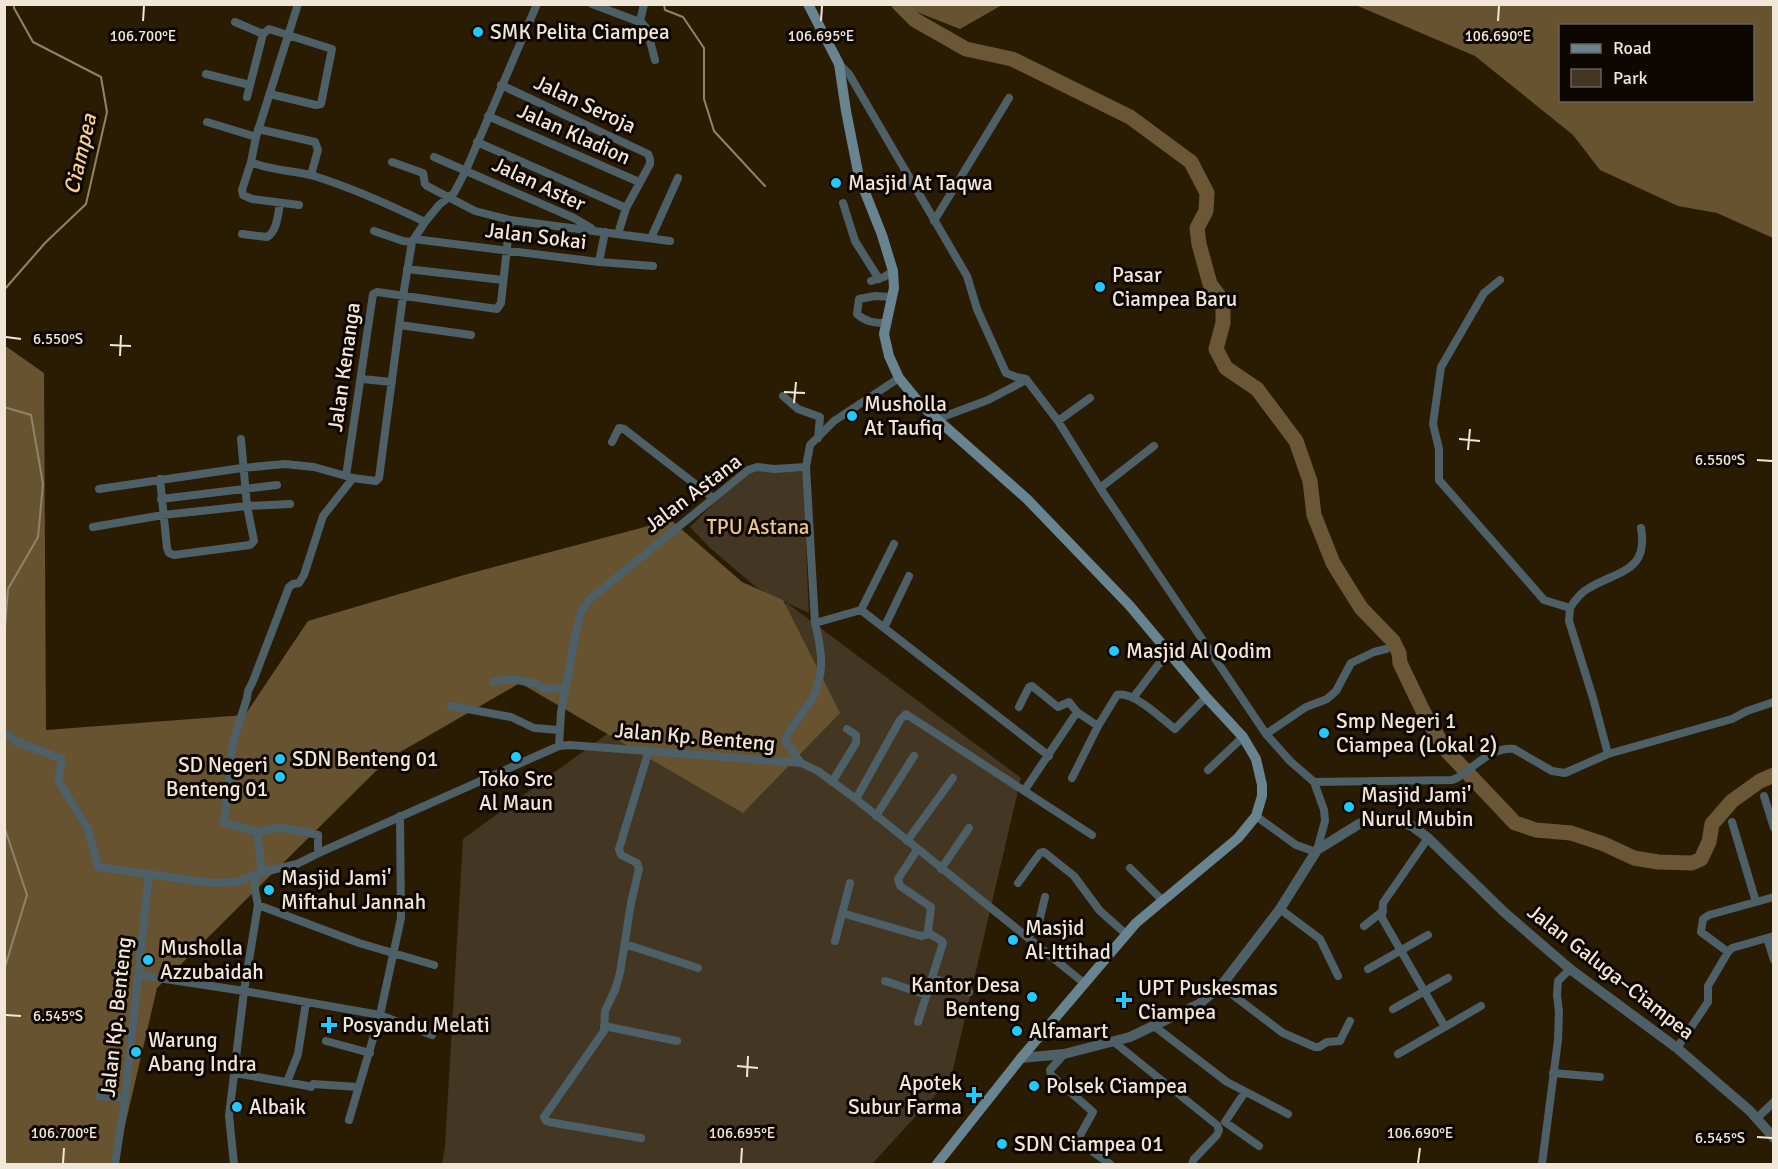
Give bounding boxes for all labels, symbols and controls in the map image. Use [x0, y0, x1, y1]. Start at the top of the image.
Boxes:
place label: SMK Pelita Ciampea [490, 19, 670, 45]
legend [1559, 24, 1754, 102]
marker: SMK Pelita Ciampea [471, 25, 485, 39]
text: 106.700°E [110, 27, 176, 45]
text: 106.695°E [788, 27, 854, 45]
text: 106.690°E [1465, 27, 1531, 45]
text: Road [1613, 37, 1652, 59]
text: Park [1613, 67, 1648, 89]
street label: Jalan Seroja [530, 69, 640, 139]
street label: Jalan Kladion [514, 98, 634, 170]
water label: Ciampea [58, 110, 103, 197]
street label: Jalan Aster [488, 151, 590, 217]
place label: Masjid At Taqwa [848, 170, 993, 196]
marker: Masjid At Taqwa [829, 176, 843, 190]
street label: Jalan Sokai [484, 217, 588, 255]
place label: Pasar Ciampea Baru [1112, 262, 1237, 312]
marker: Pasar Ciampea Baru [1093, 280, 1107, 294]
street label: Jalan Kenanga [322, 301, 366, 433]
text: 6.550°S [33, 330, 83, 348]
place label: Musholla At Taufiq [864, 391, 947, 441]
marker: Musholla At Taufiq [845, 409, 859, 423]
street label: Jalan Astana [639, 448, 747, 538]
text: 6.550°S [1695, 451, 1745, 469]
park label: TPU Astana [706, 514, 810, 540]
place label: Masjid Al Qodim [1126, 638, 1272, 664]
marker: Masjid Al Qodim [1107, 644, 1121, 658]
place label: Smp Negeri 1 Ciampea (Lokal 2) [1336, 708, 1497, 758]
street label: Jalan Kp. Benteng [614, 717, 776, 757]
marker: Smp Negeri 1 Ciampea (Lokal 2) [1317, 726, 1331, 740]
place label: SDN Benteng 01 [292, 746, 438, 772]
marker: Toko Src Al Maun [509, 750, 523, 764]
place label: SD Negeri Benteng 01 [166, 752, 268, 802]
marker: SDN Benteng 01 [273, 752, 287, 766]
place label: Toko Src Al Maun [479, 766, 553, 816]
marker: SD Negeri Benteng 01 [273, 770, 287, 784]
place label: Masjid Jami' Nurul Mubin [1361, 782, 1473, 832]
marker: Masjid Jami' Nurul Mubin [1342, 800, 1356, 814]
place label: Masjid Jami' Miftahul Jannah [281, 865, 426, 915]
marker: Masjid Jami' Miftahul Jannah [262, 883, 276, 897]
street label: Jalan Galuga–Ciampea [1522, 899, 1700, 1045]
place label: Masjid Al-Ittihad [1025, 915, 1111, 965]
marker: Masjid Al-Ittihad [1006, 933, 1020, 947]
place label: Musholla Azzubaidah [160, 935, 264, 985]
street label: Jalan Kp. Benteng [95, 936, 137, 1098]
marker: Musholla Azzubaidah [141, 953, 155, 967]
place label: Kantor Desa Benteng [911, 972, 1020, 1022]
place label: UPT Puskesmas Ciampea [1138, 975, 1278, 1025]
marker: Kantor Desa Benteng [1025, 990, 1039, 1004]
marker: UPT Puskesmas Ciampea [1115, 991, 1133, 1009]
text: 6.545°S [33, 1007, 83, 1025]
place label: Posyandu Melati [342, 1012, 490, 1038]
marker: Posyandu Melati [320, 1016, 338, 1034]
place label: Alfamart [1029, 1018, 1108, 1044]
marker: Alfamart [1010, 1024, 1024, 1038]
place label: Warung Abang Indra [148, 1027, 257, 1077]
marker: Warung Abang Indra [129, 1045, 143, 1059]
place label: Apotek Subur Farma [848, 1070, 962, 1120]
place label: Polsek Ciampea [1046, 1073, 1187, 1099]
marker: Polsek Ciampea [1027, 1079, 1041, 1093]
marker: Apotek Subur Farma [967, 1088, 981, 1102]
place label: Albaik [249, 1094, 306, 1120]
marker: Albaik [230, 1100, 244, 1114]
text: 106.700°E [31, 1124, 97, 1142]
text: 106.695°E [709, 1124, 775, 1142]
text: 106.690°E [1387, 1124, 1453, 1142]
text: 6.545°S [1695, 1129, 1745, 1147]
place label: SDN Ciampea 01 [1014, 1131, 1164, 1157]
marker: SDN Ciampea 01 [995, 1137, 1009, 1151]

